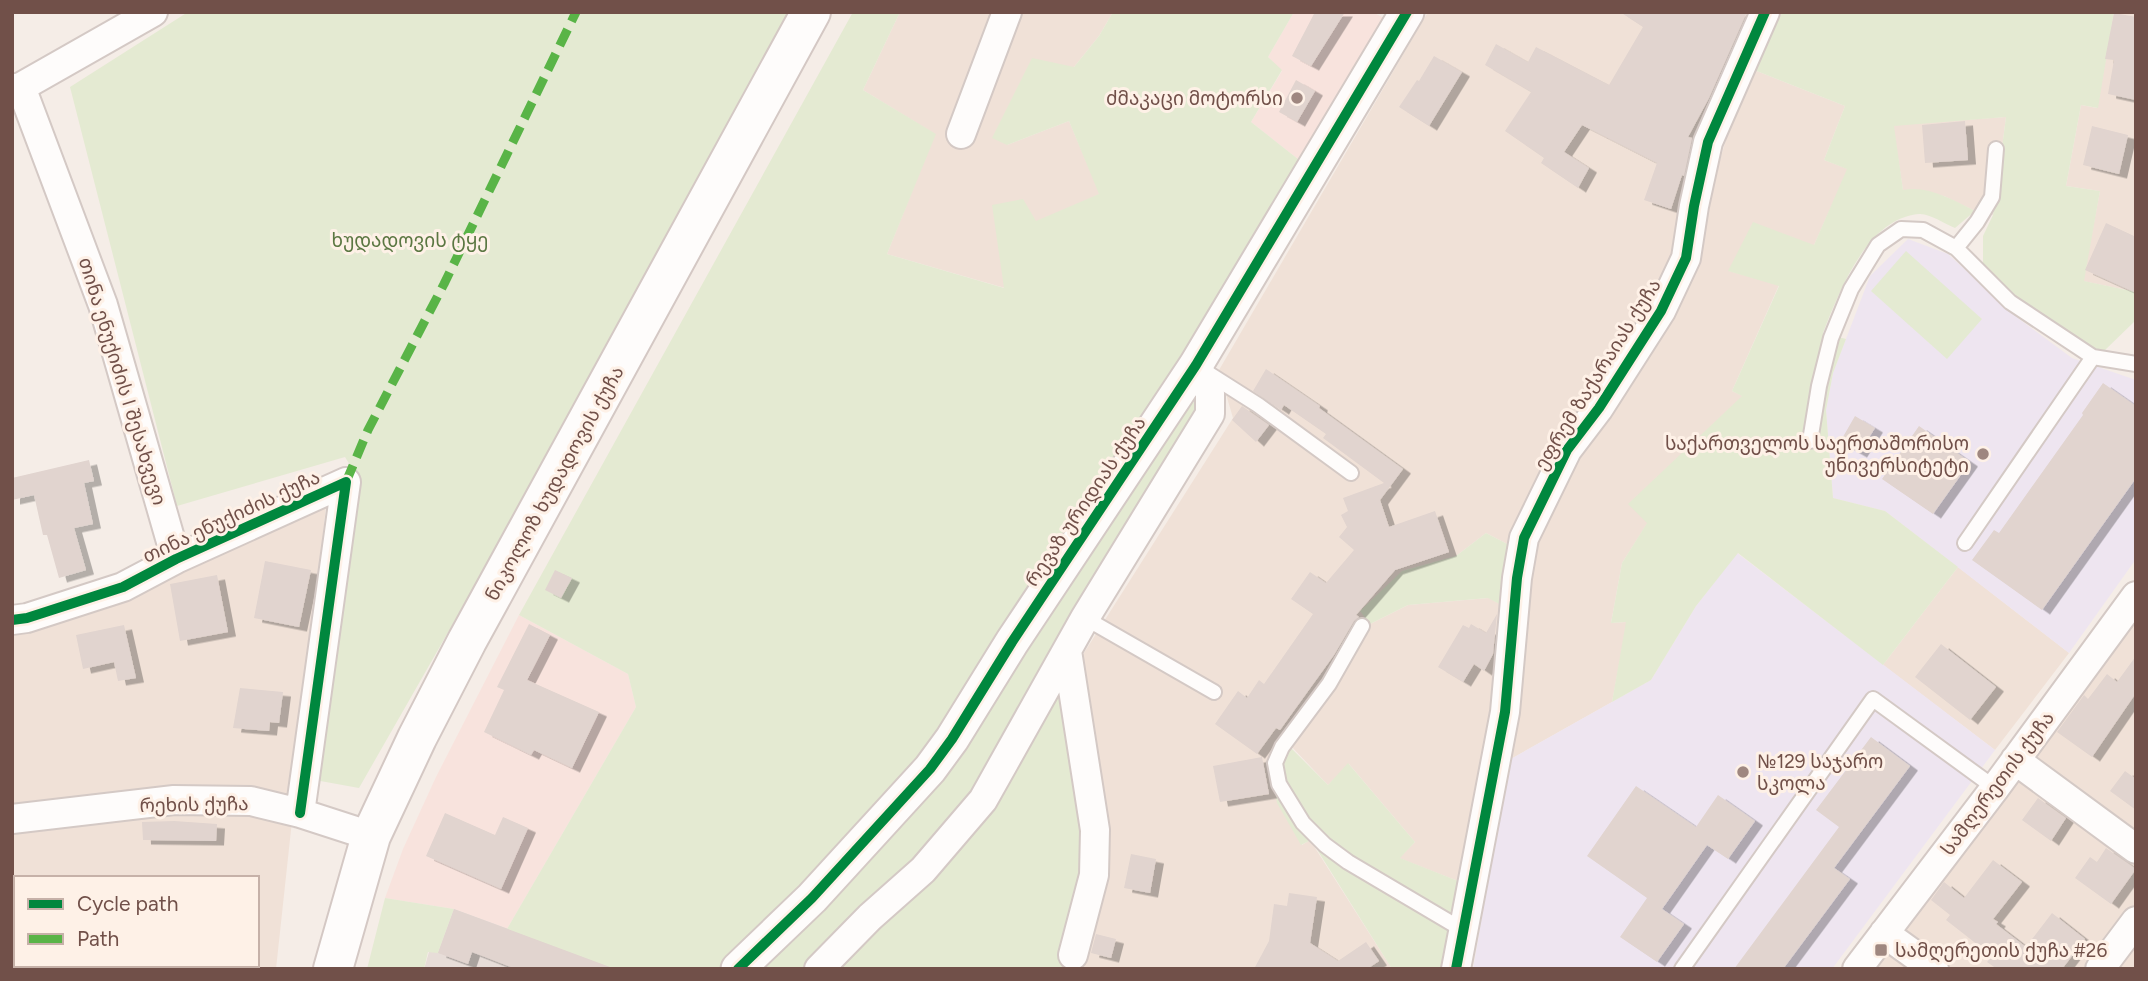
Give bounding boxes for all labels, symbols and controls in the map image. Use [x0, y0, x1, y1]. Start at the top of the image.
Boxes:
place label: ძმაკაცი მოტორსი [1106, 87, 1283, 110]
marker: ძმაკაცი მოტორსი [1289, 90, 1305, 106]
park label: ხუდადოვის ტყე [332, 229, 488, 253]
street label: თინა ენუქიძის I შესახვევი [74, 254, 171, 508]
street label: ეფრემ ზაქარაიას ქუჩა [1529, 275, 1666, 474]
street label: ნიკოლოზ ხუდადოვის ქუჩა [480, 362, 630, 605]
street label: რევაზ ურიდიას ქუჩა [1020, 412, 1152, 591]
place label: საქართველოს საერთაშორისო უნივერსიტეტი [1665, 432, 1969, 477]
marker: საქართველოს საერთაშორისო უნივერსიტეტი [1975, 446, 1991, 462]
street label: თინა ენუქიძის ქუჩა [139, 465, 324, 568]
street label: სამღერეთის ქუჩა [1936, 707, 2060, 860]
place label: №129 საჯარო სკოლა [1757, 750, 1883, 796]
marker: №129 საჯარო სკოლა [1735, 764, 1751, 780]
street label: რეხის ქუჩა [139, 792, 249, 817]
legend [14, 876, 259, 967]
text: Cycle path [77, 891, 178, 916]
text: Path [77, 926, 119, 951]
place label: სამღერეთის ქუჩა #26 [1895, 939, 2107, 963]
marker: სამღერეთის ქუჩა #26 [1873, 942, 1889, 958]

